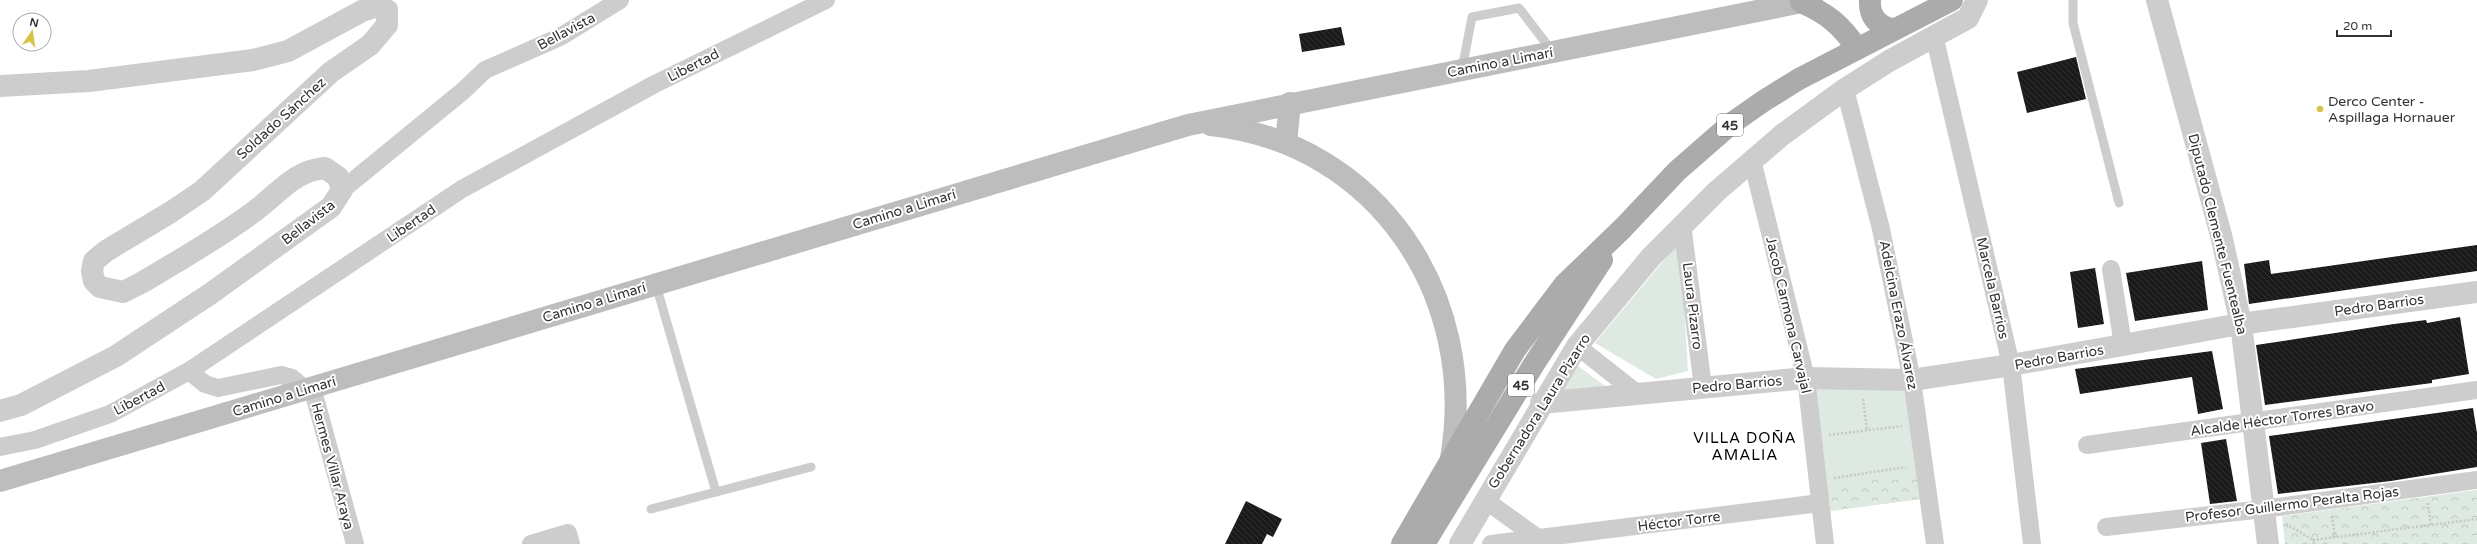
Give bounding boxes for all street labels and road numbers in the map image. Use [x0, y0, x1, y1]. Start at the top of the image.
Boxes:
street label: Bellavista [534, 9, 598, 54]
street label: Camino a Limarí [1446, 44, 1555, 81]
street label: Libertad [665, 45, 722, 86]
street label: Soldado Sánchez [233, 74, 329, 163]
road number: 45 [1717, 114, 1743, 136]
street label: Diputado Clemente Fuentealba [2184, 132, 2251, 336]
street label: Camino a Limarí [850, 186, 958, 233]
street label: Bellavista [278, 196, 338, 249]
street label: Libertad [383, 201, 439, 246]
street label: Jacob Carmona Carvajal [1762, 235, 1815, 395]
street label: Marcela Barrios [1973, 236, 2013, 341]
street label: Adelcina Erazo Álvarez [1876, 239, 1921, 391]
street label: Laura Pizarro [1679, 261, 1706, 351]
street label: Camino a Limarí [540, 279, 648, 326]
street label: Pedro Barrios [2333, 291, 2425, 320]
street label: Gobernadora Laura Pizarro [1485, 331, 1594, 492]
street label: Pedro Barrios [2013, 341, 2105, 374]
street label: Pedro Barrios [1691, 372, 1783, 397]
street label: Camino a Limarí [230, 373, 338, 420]
road number: 45 [1508, 374, 1534, 396]
street label: Libertad [111, 378, 168, 419]
street label: Alcalde Héctor Torres Bravo [2189, 397, 2375, 440]
street label: Hermes Villar Araya [307, 401, 358, 531]
street label: Profesor Guillermo Peralta Rojas [2184, 483, 2400, 526]
street label: Héctor Torre [1637, 508, 1721, 535]

